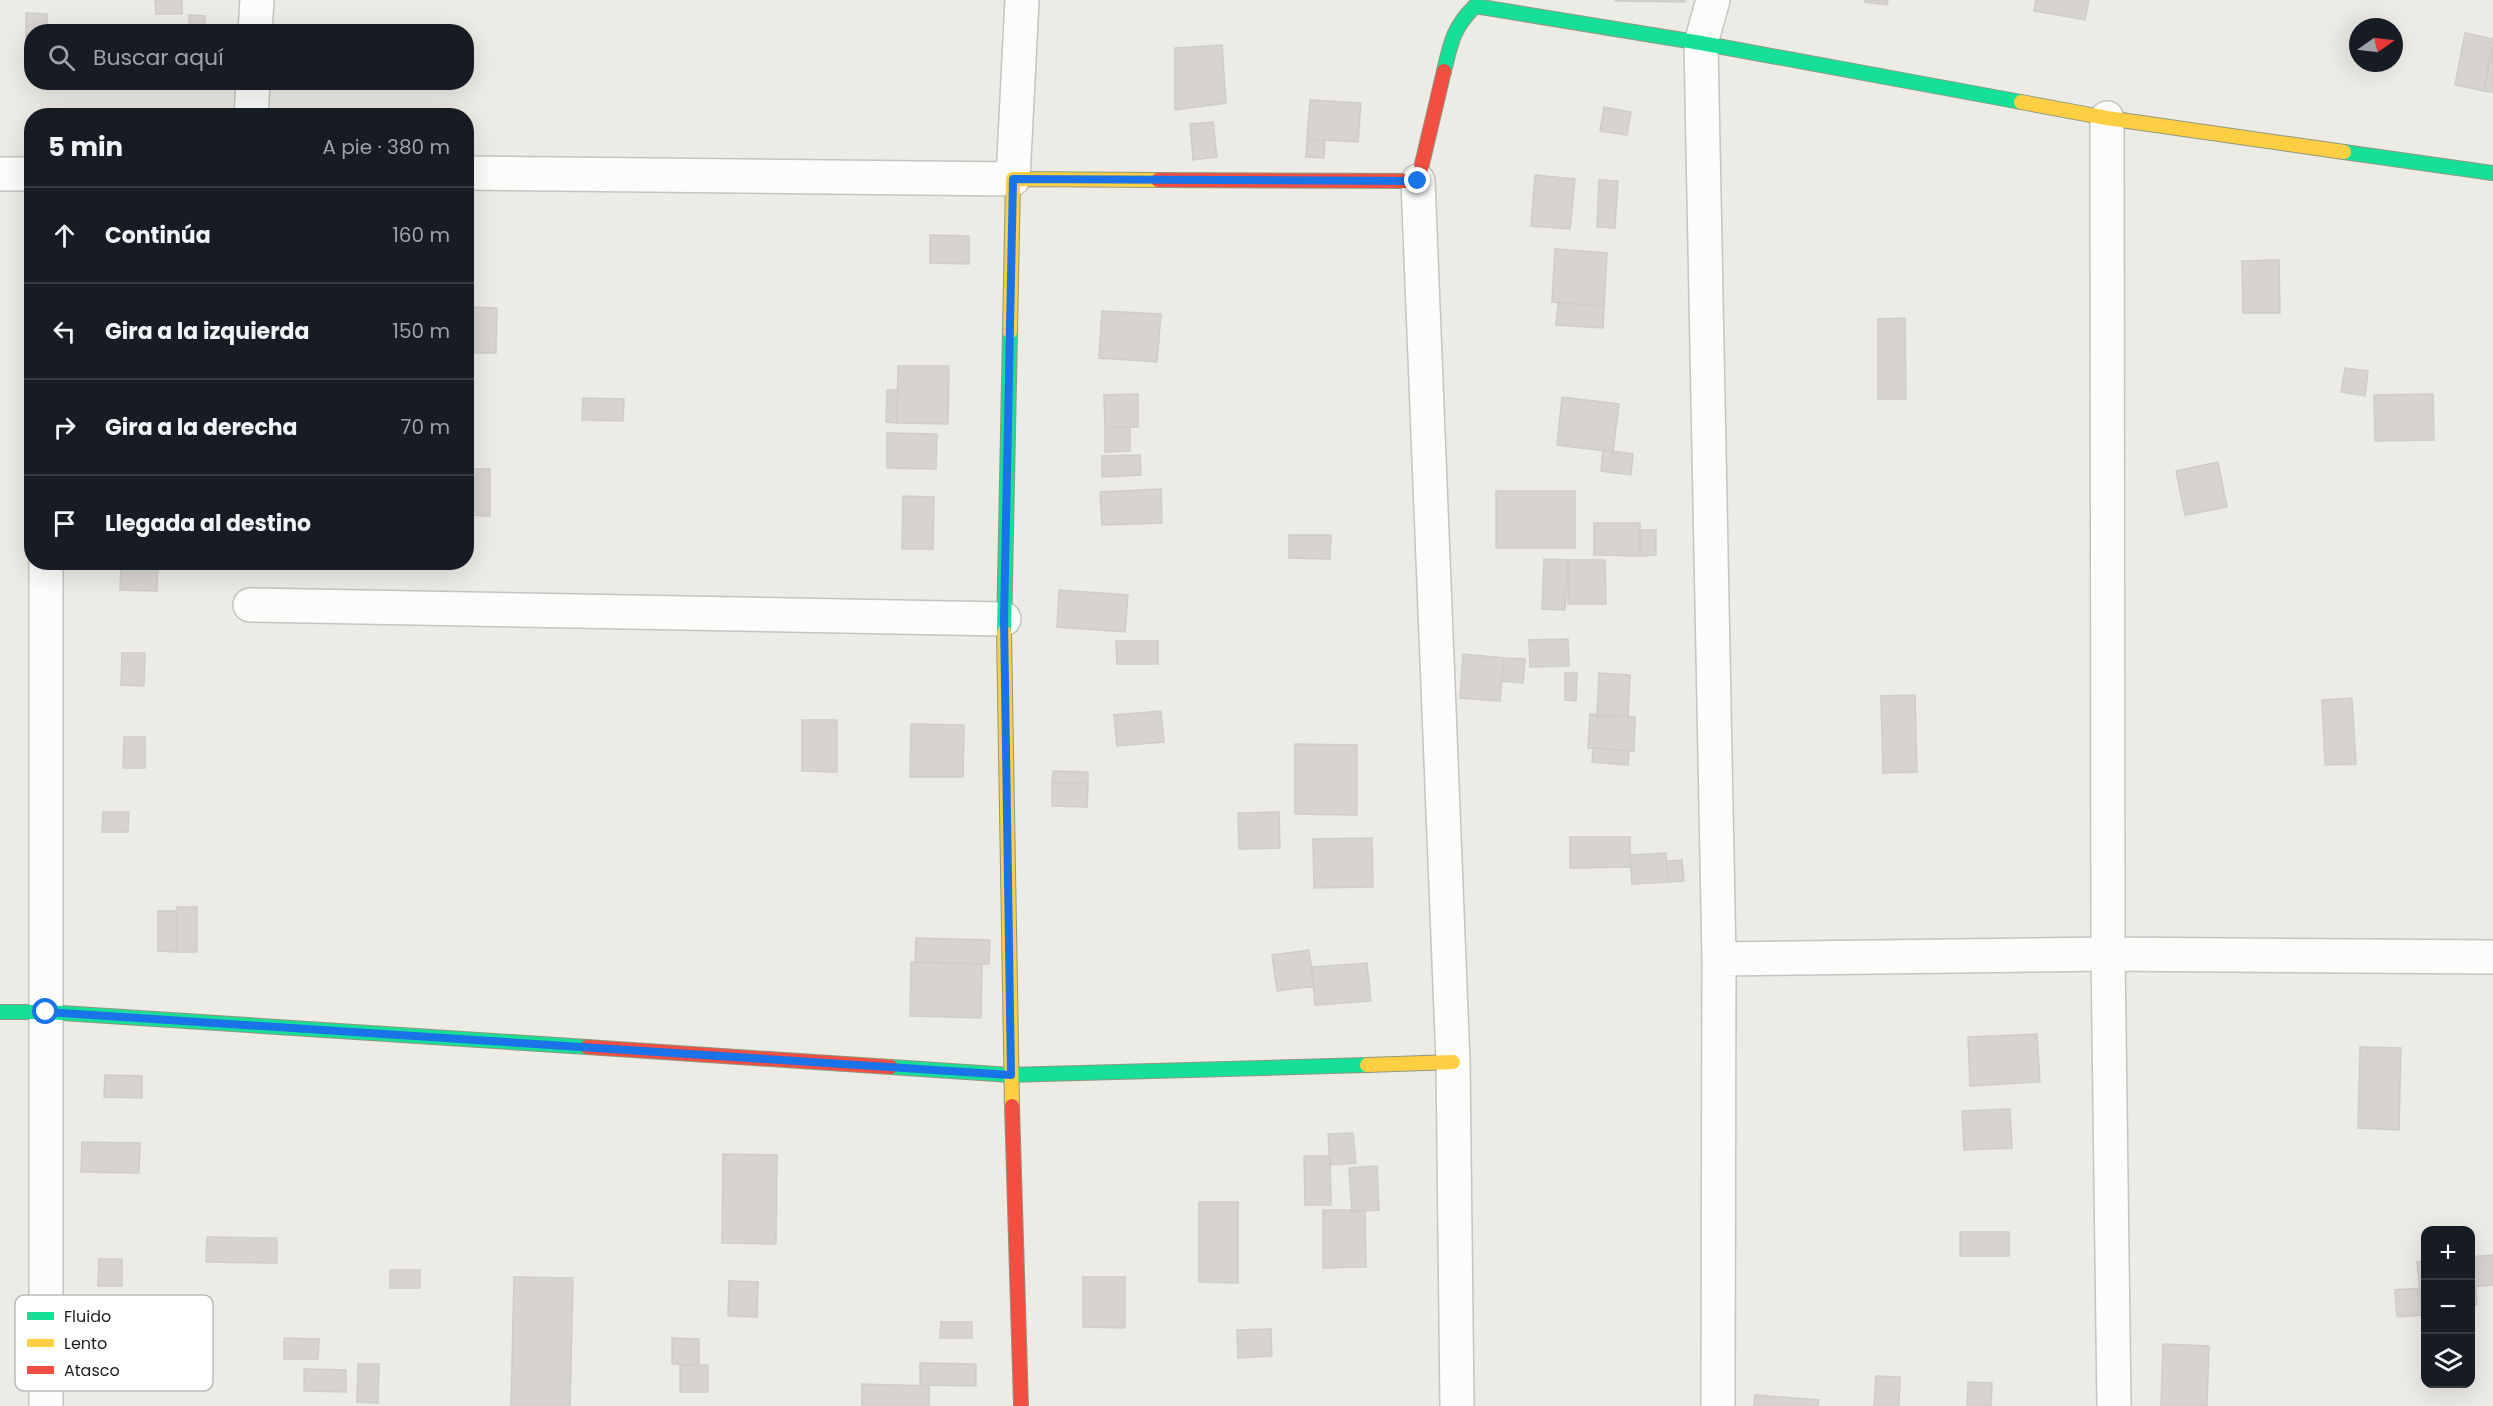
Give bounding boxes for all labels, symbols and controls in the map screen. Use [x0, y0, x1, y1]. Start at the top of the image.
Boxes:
north arrow [2349, 18, 2403, 72]
search box [24, 24, 474, 90]
icon: search [45, 41, 78, 74]
text: Buscar aquí [93, 42, 224, 73]
text: 5 min [48, 129, 123, 165]
text: A pie · 380 m [323, 133, 450, 161]
route end [1404, 167, 1430, 193]
icon: ahead [48, 219, 81, 252]
text: Continúa [105, 220, 211, 251]
text: 160 m [392, 221, 450, 249]
icon: left [48, 315, 81, 348]
text: Gira a la izquierda [105, 316, 309, 347]
text: 150 m [393, 317, 450, 345]
icon: right [48, 411, 81, 444]
text: Gira a la derecha [105, 412, 298, 443]
text: 70 m [401, 413, 450, 441]
icon: arrive [48, 507, 81, 540]
text: Llegada al destino [105, 508, 311, 539]
route start [32, 998, 58, 1024]
map controls [2421, 1226, 2475, 1388]
button: + [2421, 1226, 2475, 1280]
button: − [2421, 1280, 2475, 1334]
legend [15, 1295, 213, 1391]
text: Fluido [64, 1305, 111, 1328]
text: Lento [64, 1332, 107, 1355]
button: layers [2421, 1334, 2475, 1388]
text: Atasco [64, 1359, 120, 1382]

